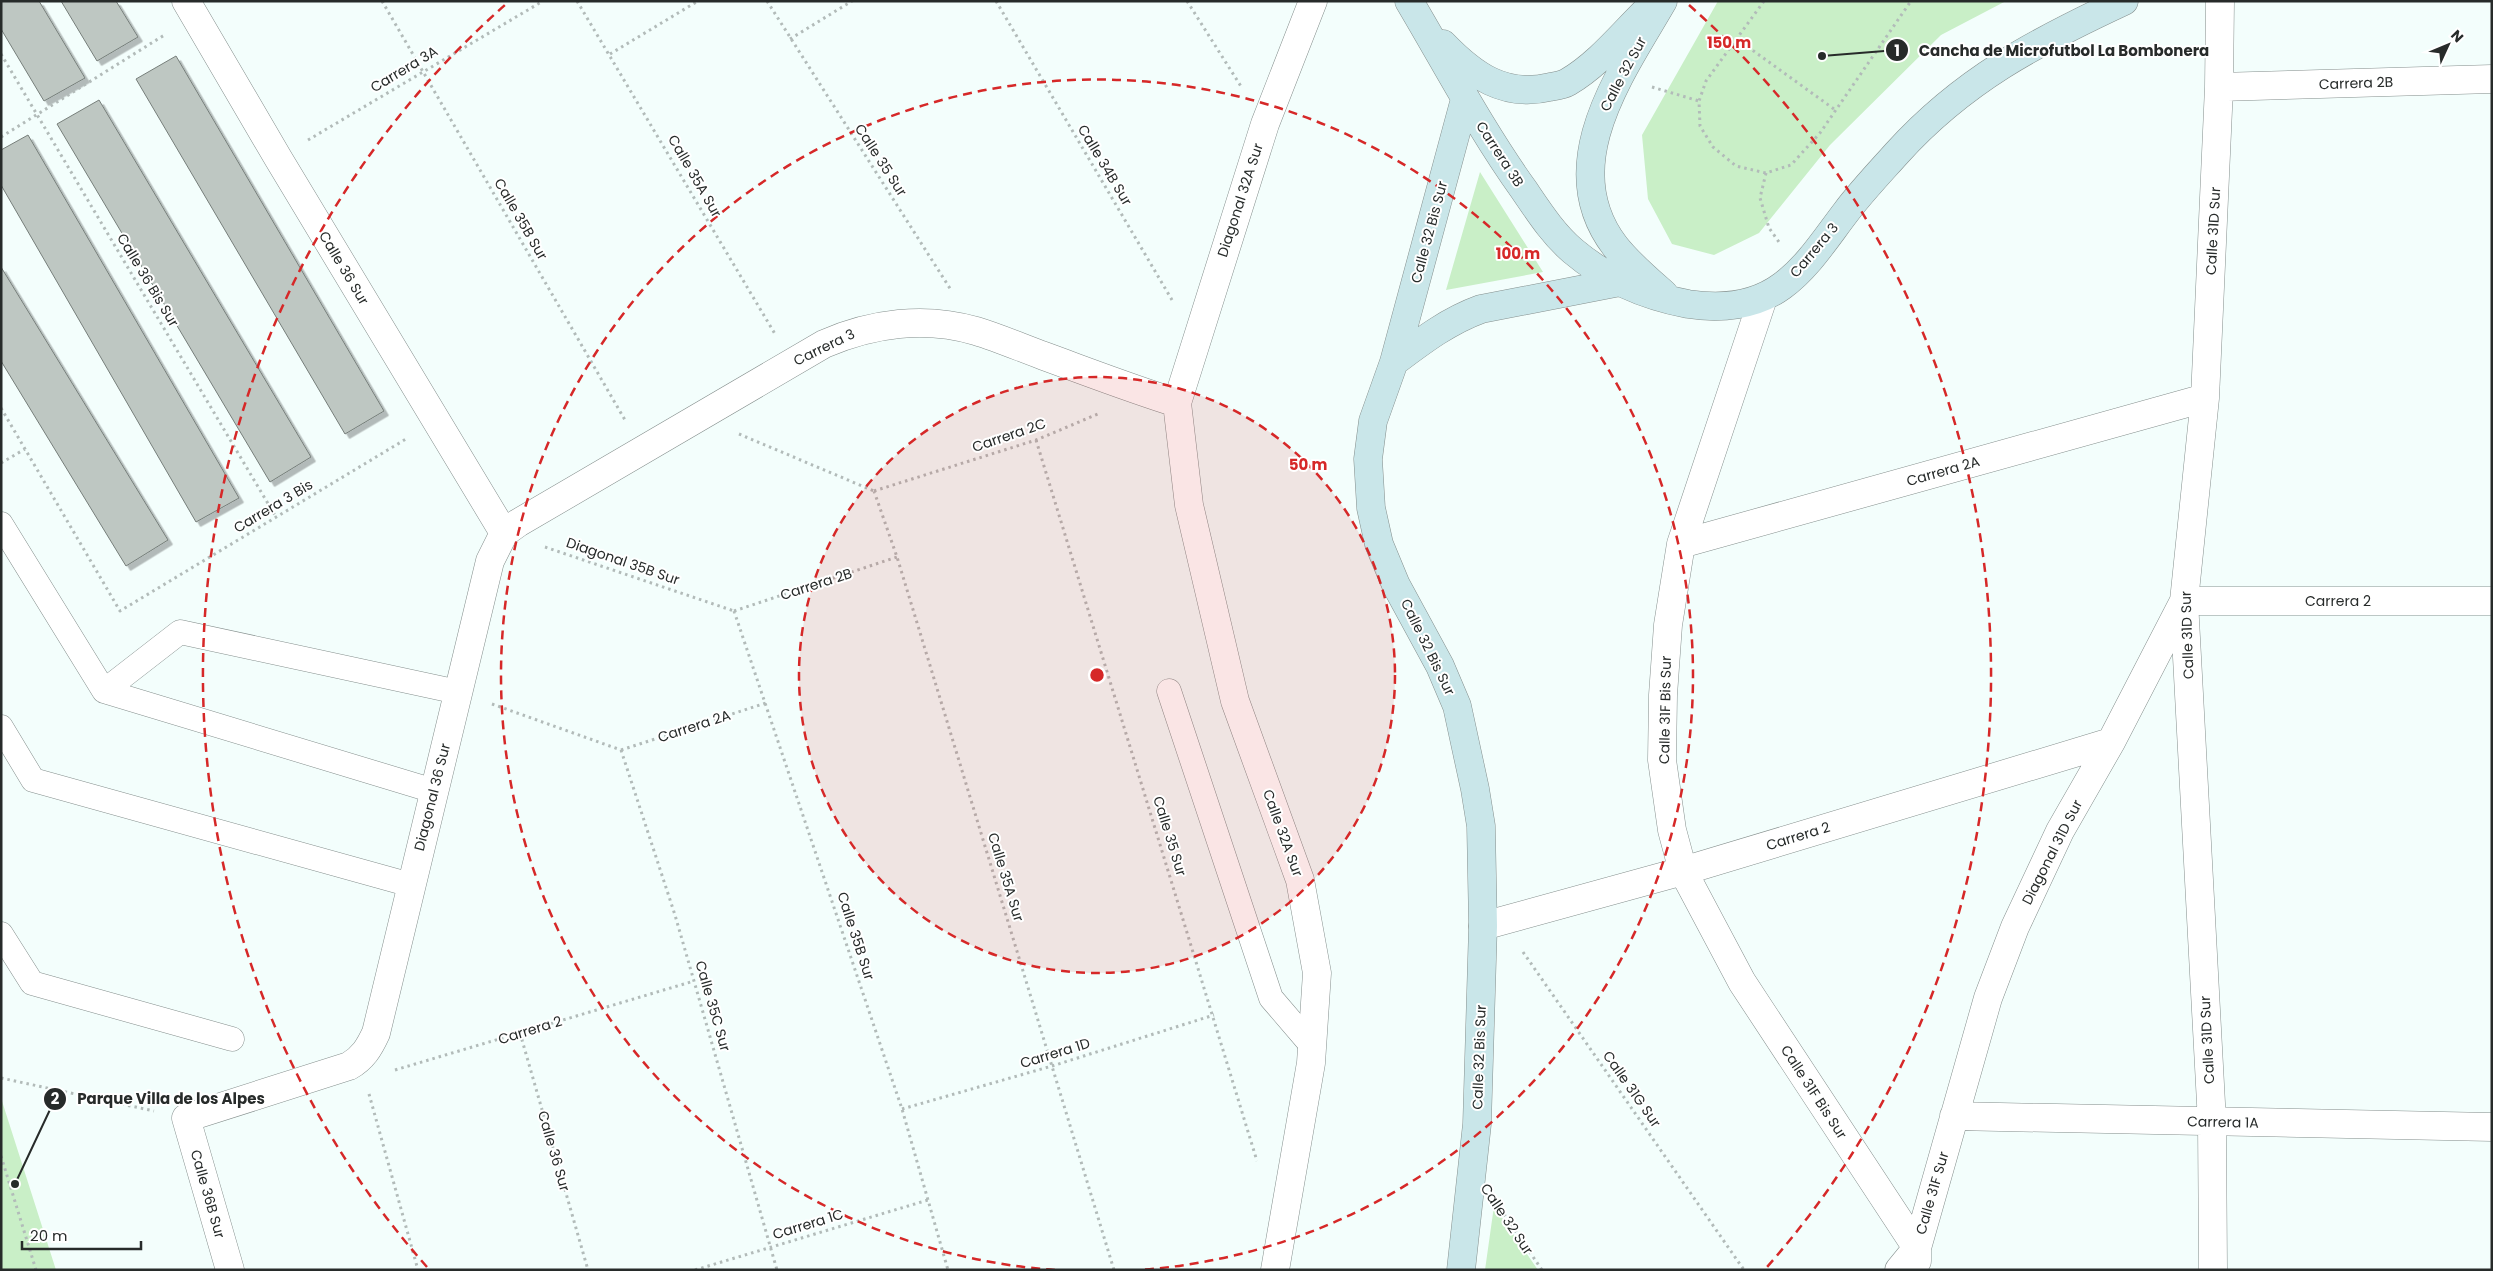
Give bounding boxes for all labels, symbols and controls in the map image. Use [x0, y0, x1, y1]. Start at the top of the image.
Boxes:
north arrow [2423, 20, 2473, 70]
text: N [2447, 25, 2468, 47]
text: 150 m [1707, 32, 1751, 53]
street label: Calle 32 Sur [1595, 33, 1651, 115]
callout: Cancha de Microfutbol La Bombonera [1884, 35, 2220, 65]
text: 1 [1894, 40, 1900, 61]
text: Cancha de Microfutbol La Bombonera [1919, 40, 2209, 61]
street label: Carrera 3A [366, 41, 442, 97]
street label: Carrera 2B [2318, 72, 2394, 94]
street label: Carrera 3B [1471, 117, 1529, 191]
street label: Calle 35 Sur [850, 120, 912, 200]
street label: Calle 34B Sur [1073, 121, 1137, 209]
street label: Calle 35A Sur [663, 131, 727, 221]
street label: Diagonal 32A Sur [1212, 140, 1268, 260]
street label: Calle 35B Sur [490, 174, 552, 264]
street label: Calle 32 Bis Sur [1406, 179, 1452, 285]
street label: Calle 31D Sur [2201, 186, 2225, 276]
street label: Carrera 3 [1785, 218, 1843, 282]
street label: Calle 36 Sur [314, 227, 374, 309]
street label: Calle 36 Bis Sur [112, 229, 184, 331]
text: 100 m [1496, 243, 1540, 264]
street label: Carrera 3 [790, 324, 858, 370]
street label: Carrera 2C [969, 413, 1049, 457]
street label: Carrera 2A [1904, 451, 1982, 491]
text: 50 m [1289, 454, 1327, 475]
street label: Carrera 3 Bis [230, 474, 316, 538]
street label: Diagonal 35B Sur [564, 532, 682, 590]
street label: Carrera 2B [778, 563, 854, 605]
street label: Calle 31D Sur [2175, 591, 2199, 679]
street label: Carrera 2 [2305, 591, 2371, 611]
street label: Calle 32 Bis Sur [1396, 595, 1460, 699]
street label: Calle 31F Bis Sur [1654, 656, 1676, 764]
centre of rings [1088, 666, 1106, 684]
street label: Carrera 2A [655, 705, 733, 747]
street label: Diagonal 36 Sur [409, 741, 455, 853]
street label: Calle 32A Sur [1258, 787, 1308, 879]
street label: Calle 35 Sur [1148, 794, 1192, 878]
street label: Diagonal 31D Sur [2017, 796, 2087, 908]
street label: Carrera 2 [1764, 817, 1832, 855]
street label: Calle 35A Sur [983, 830, 1029, 924]
street label: Calle 35B Sur [832, 889, 880, 983]
street label: Calle 35C Sur [690, 958, 736, 1054]
street label: Calle 31D Sur [2195, 995, 2219, 1085]
street label: Calle 32 Bis Sur [1467, 1004, 1491, 1110]
street label: Carrera 2 [496, 1011, 564, 1049]
street label: Carrera 1D [1018, 1033, 1093, 1073]
street label: Calle 31F Bis Sur [1776, 1041, 1852, 1143]
street label: Calle 31G Sur [1598, 1047, 1666, 1131]
callout: Parque Villa de los Alpes [42, 1084, 275, 1114]
text: 2 [51, 1088, 60, 1109]
text: Parque Villa de los Alpes [77, 1088, 265, 1109]
street label: Calle 36 Sur [533, 1108, 575, 1194]
street label: Carrera 1A [2187, 1111, 2259, 1133]
street label: Calle 36B Sur [186, 1147, 230, 1241]
street label: Calle 31F Sur [1911, 1149, 1953, 1237]
street label: Calle 32 Sur [1476, 1179, 1538, 1259]
street label: Carrera 1C [770, 1204, 846, 1244]
scale bar [22, 1218, 141, 1250]
text: 20 m [30, 1225, 68, 1246]

